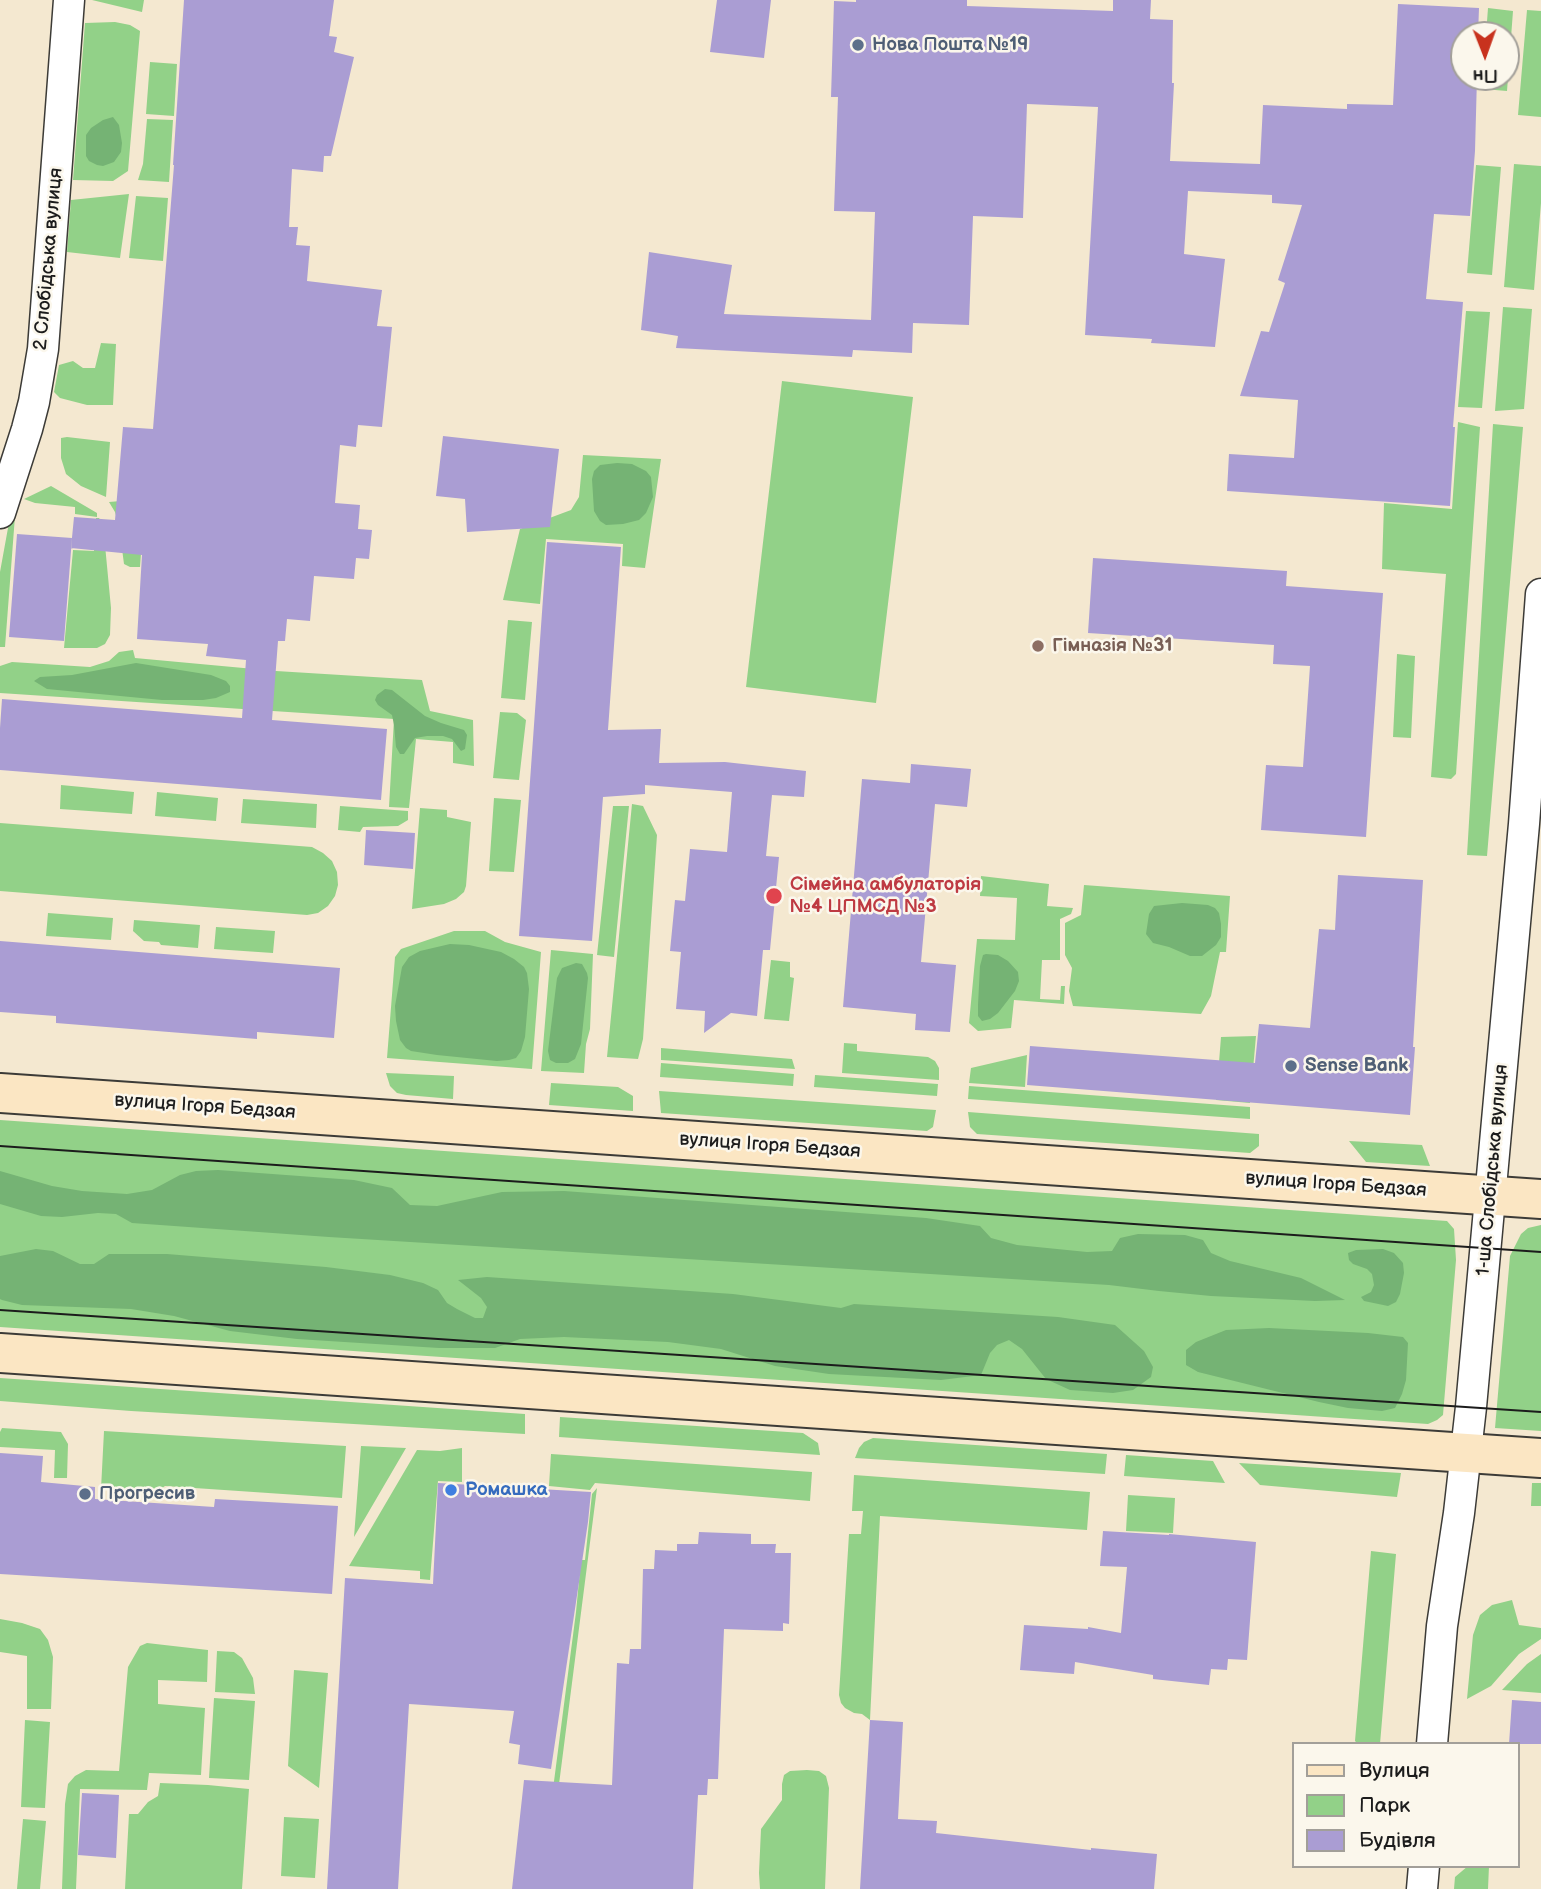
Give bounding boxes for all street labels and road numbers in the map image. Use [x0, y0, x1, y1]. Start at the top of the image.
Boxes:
street label: 2 Слобідська вулиця [30, 167, 68, 351]
street label: 1-ша Слобідська вулиця [1472, 1063, 1514, 1277]
street label: вулиця Ігоря Бедзая [114, 1089, 296, 1125]
street label: вулиця Ігоря Бедзая [679, 1128, 861, 1164]
street label: вулиця Ігоря Бедзая [1245, 1167, 1427, 1203]

